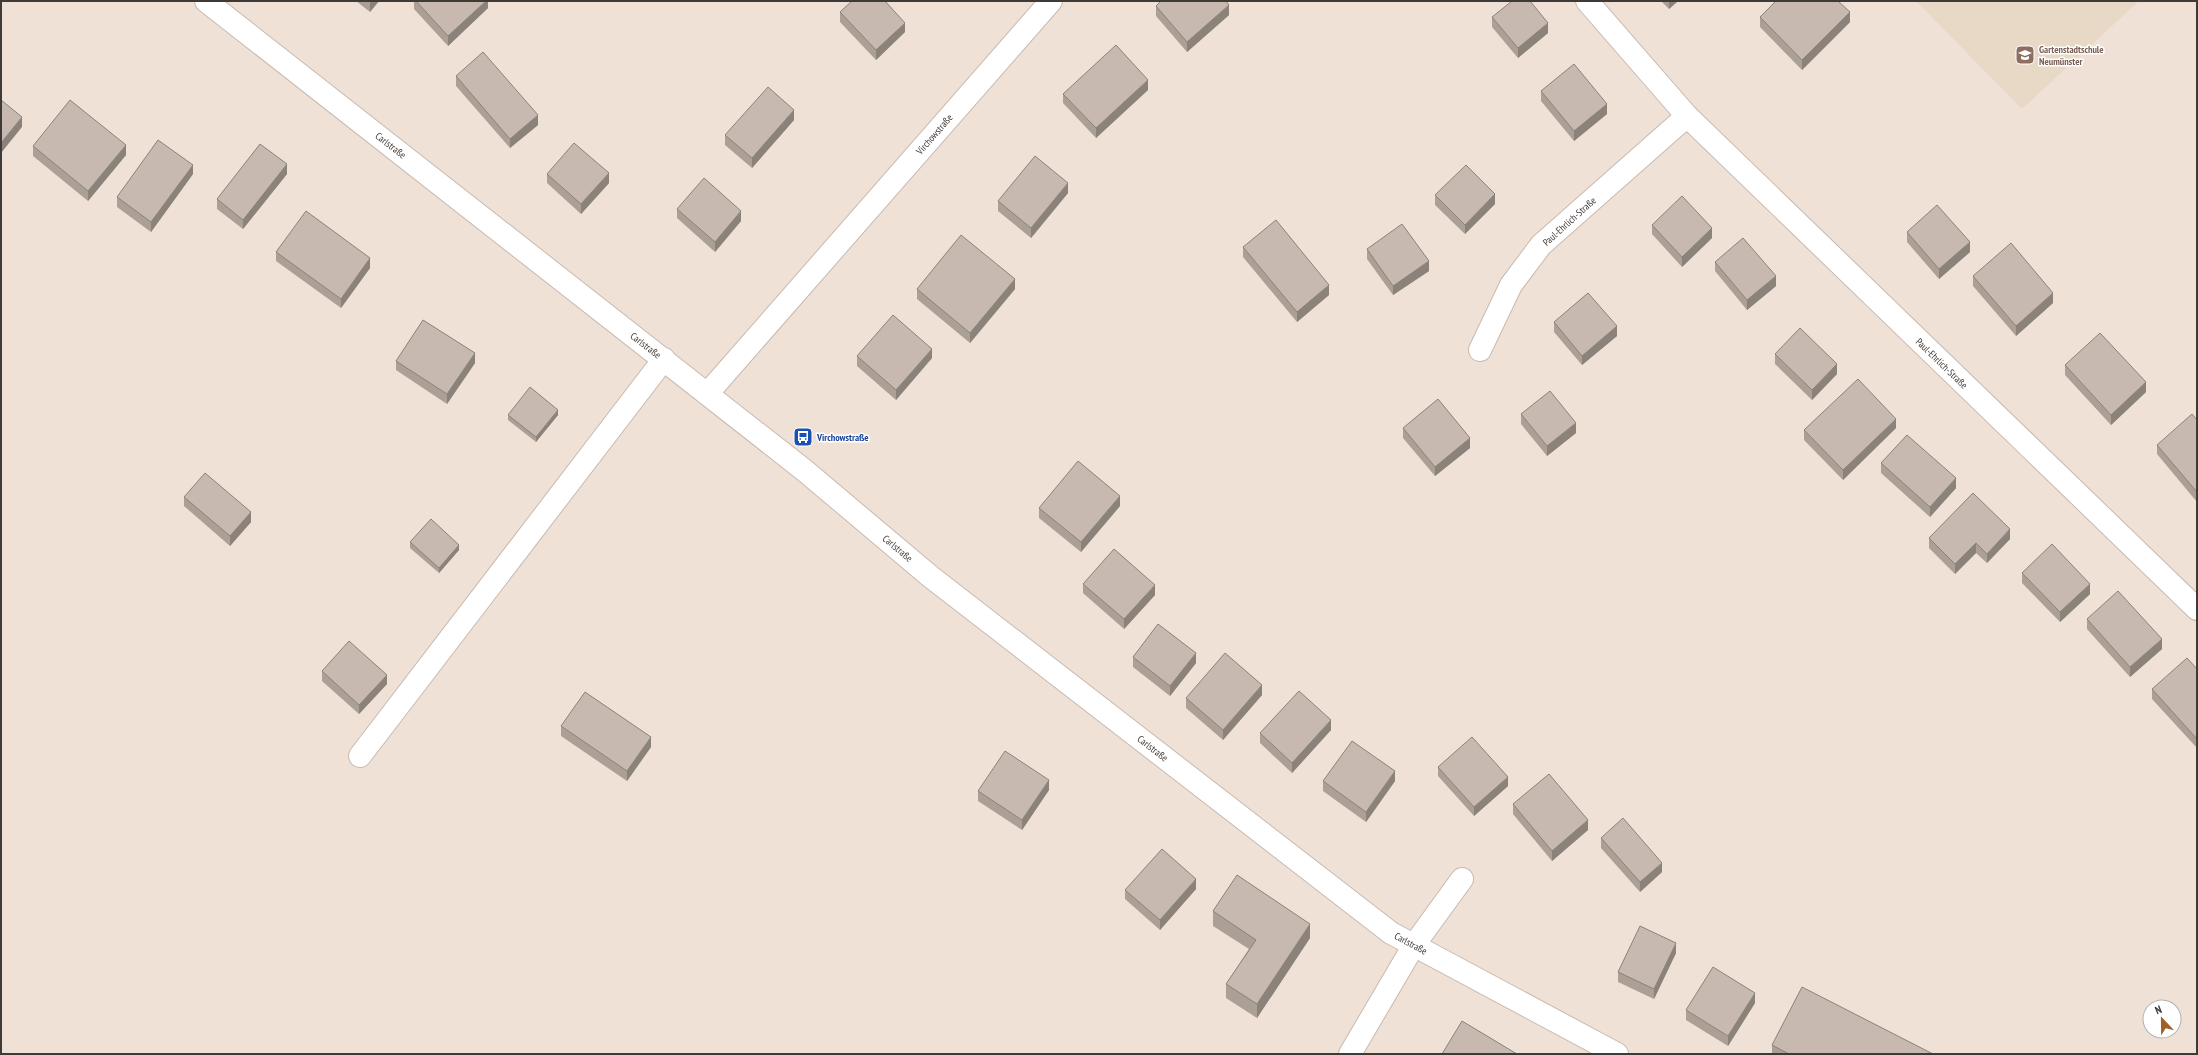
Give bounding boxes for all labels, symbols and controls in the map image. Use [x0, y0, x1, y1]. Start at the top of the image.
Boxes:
place label: Gartenstadtschule Neumünster [2039, 43, 2104, 68]
school or university icon: Gartenstadtschule Neumünster [2014, 44, 2036, 66]
street label: Virchowstraße [913, 111, 956, 158]
street label: Carlstraße [373, 129, 409, 161]
street label: Paul-Ehrlich-Straße [1540, 194, 1599, 249]
street label: Carlstraße [628, 329, 664, 361]
street label: Paul-Ehrlich-Straße [1913, 335, 1970, 391]
bus stop icon: Virchowstraße [792, 426, 814, 448]
place label: Virchowstraße [816, 431, 869, 444]
street label: Carlstraße [880, 532, 915, 565]
street label: Carlstraße [1135, 732, 1171, 764]
street label: Carlstraße [1392, 929, 1429, 957]
north arrow [2142, 999, 2182, 1039]
text: N [2153, 1002, 2164, 1017]

